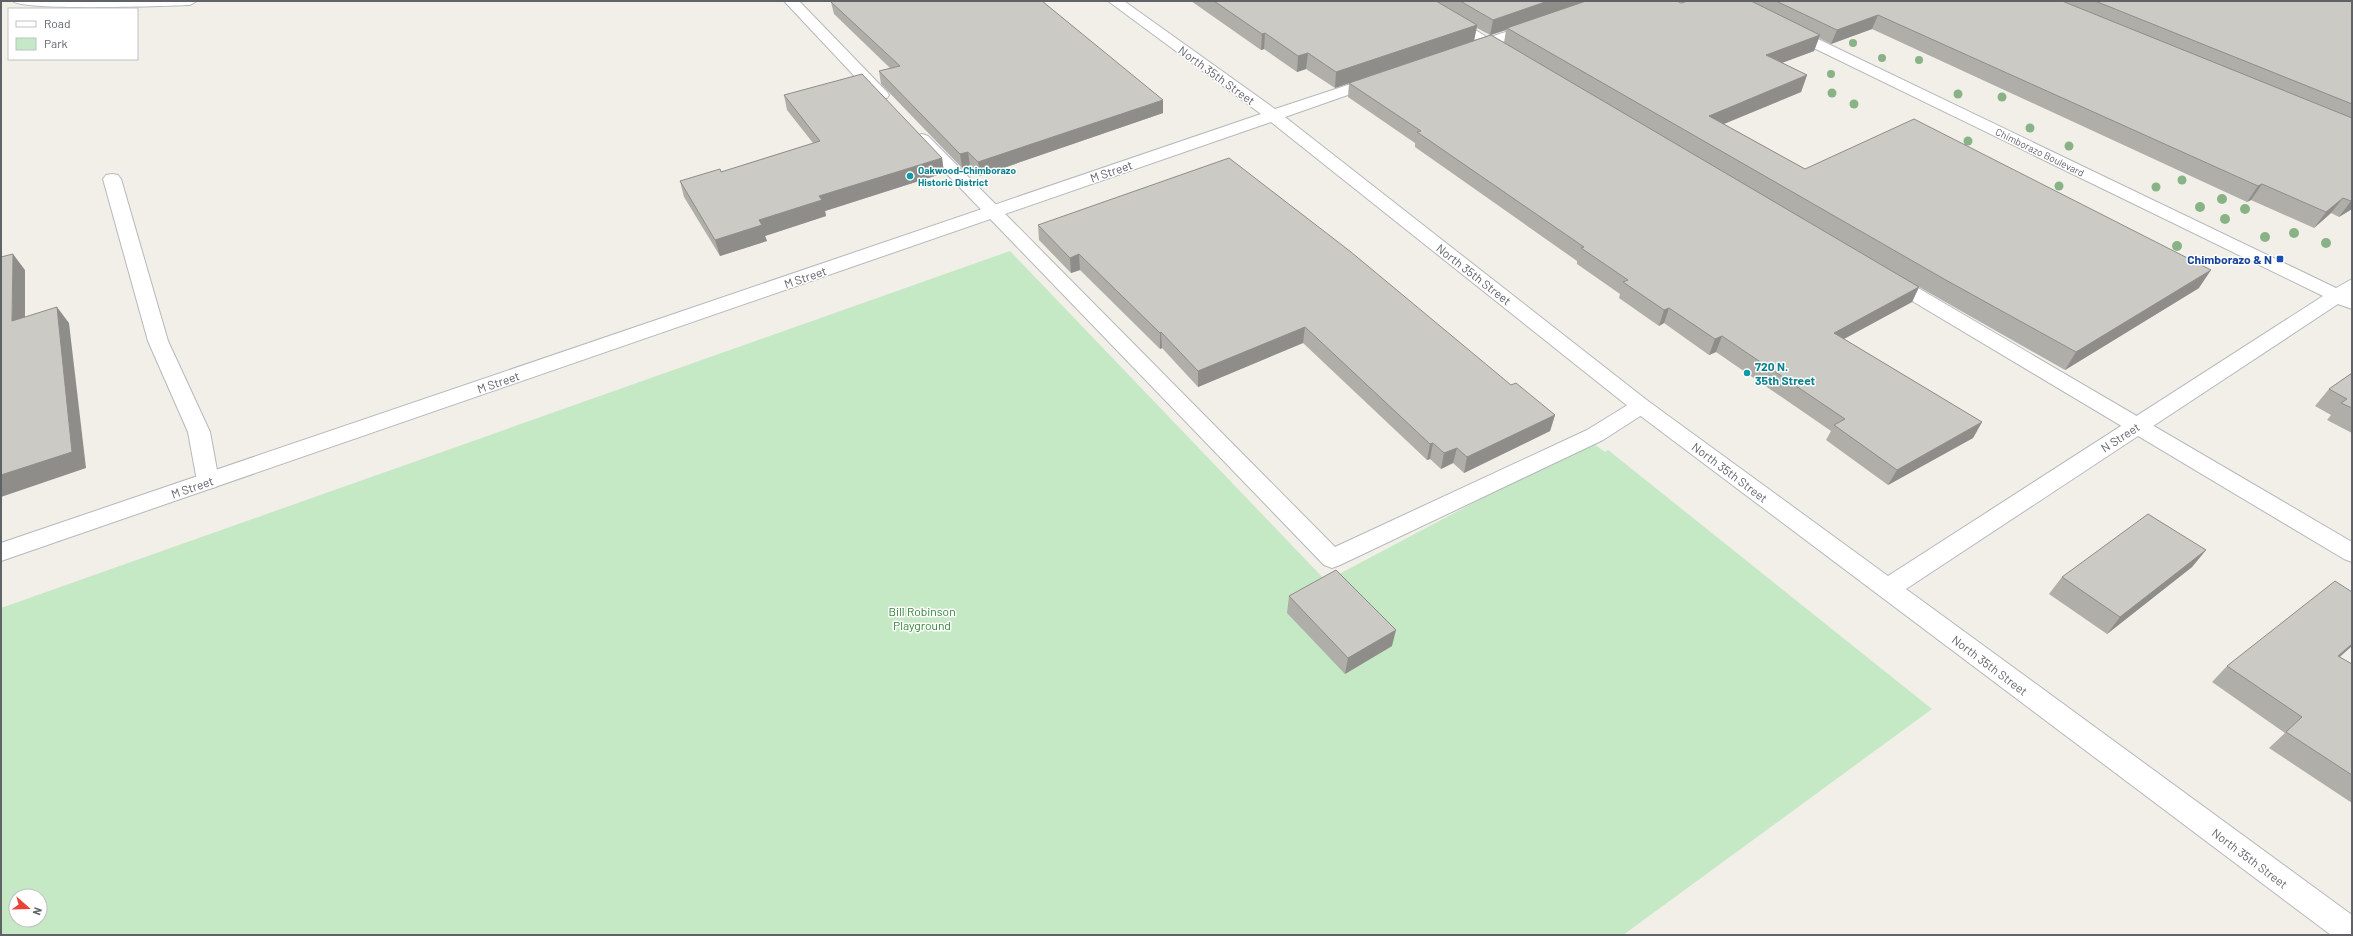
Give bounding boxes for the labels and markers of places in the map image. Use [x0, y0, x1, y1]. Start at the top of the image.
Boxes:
place label: Oakwood-Chimborazo Historic District [918, 164, 1016, 188]
marker: Oakwood-Chimborazo Historic District [905, 171, 915, 181]
place label: Chimborazo & N [2187, 252, 2272, 266]
marker: Chimborazo & N [2275, 254, 2285, 264]
place label: 720 N. 35th Street [1755, 359, 1816, 387]
marker: 720 N. 35th Street [1742, 368, 1752, 378]

